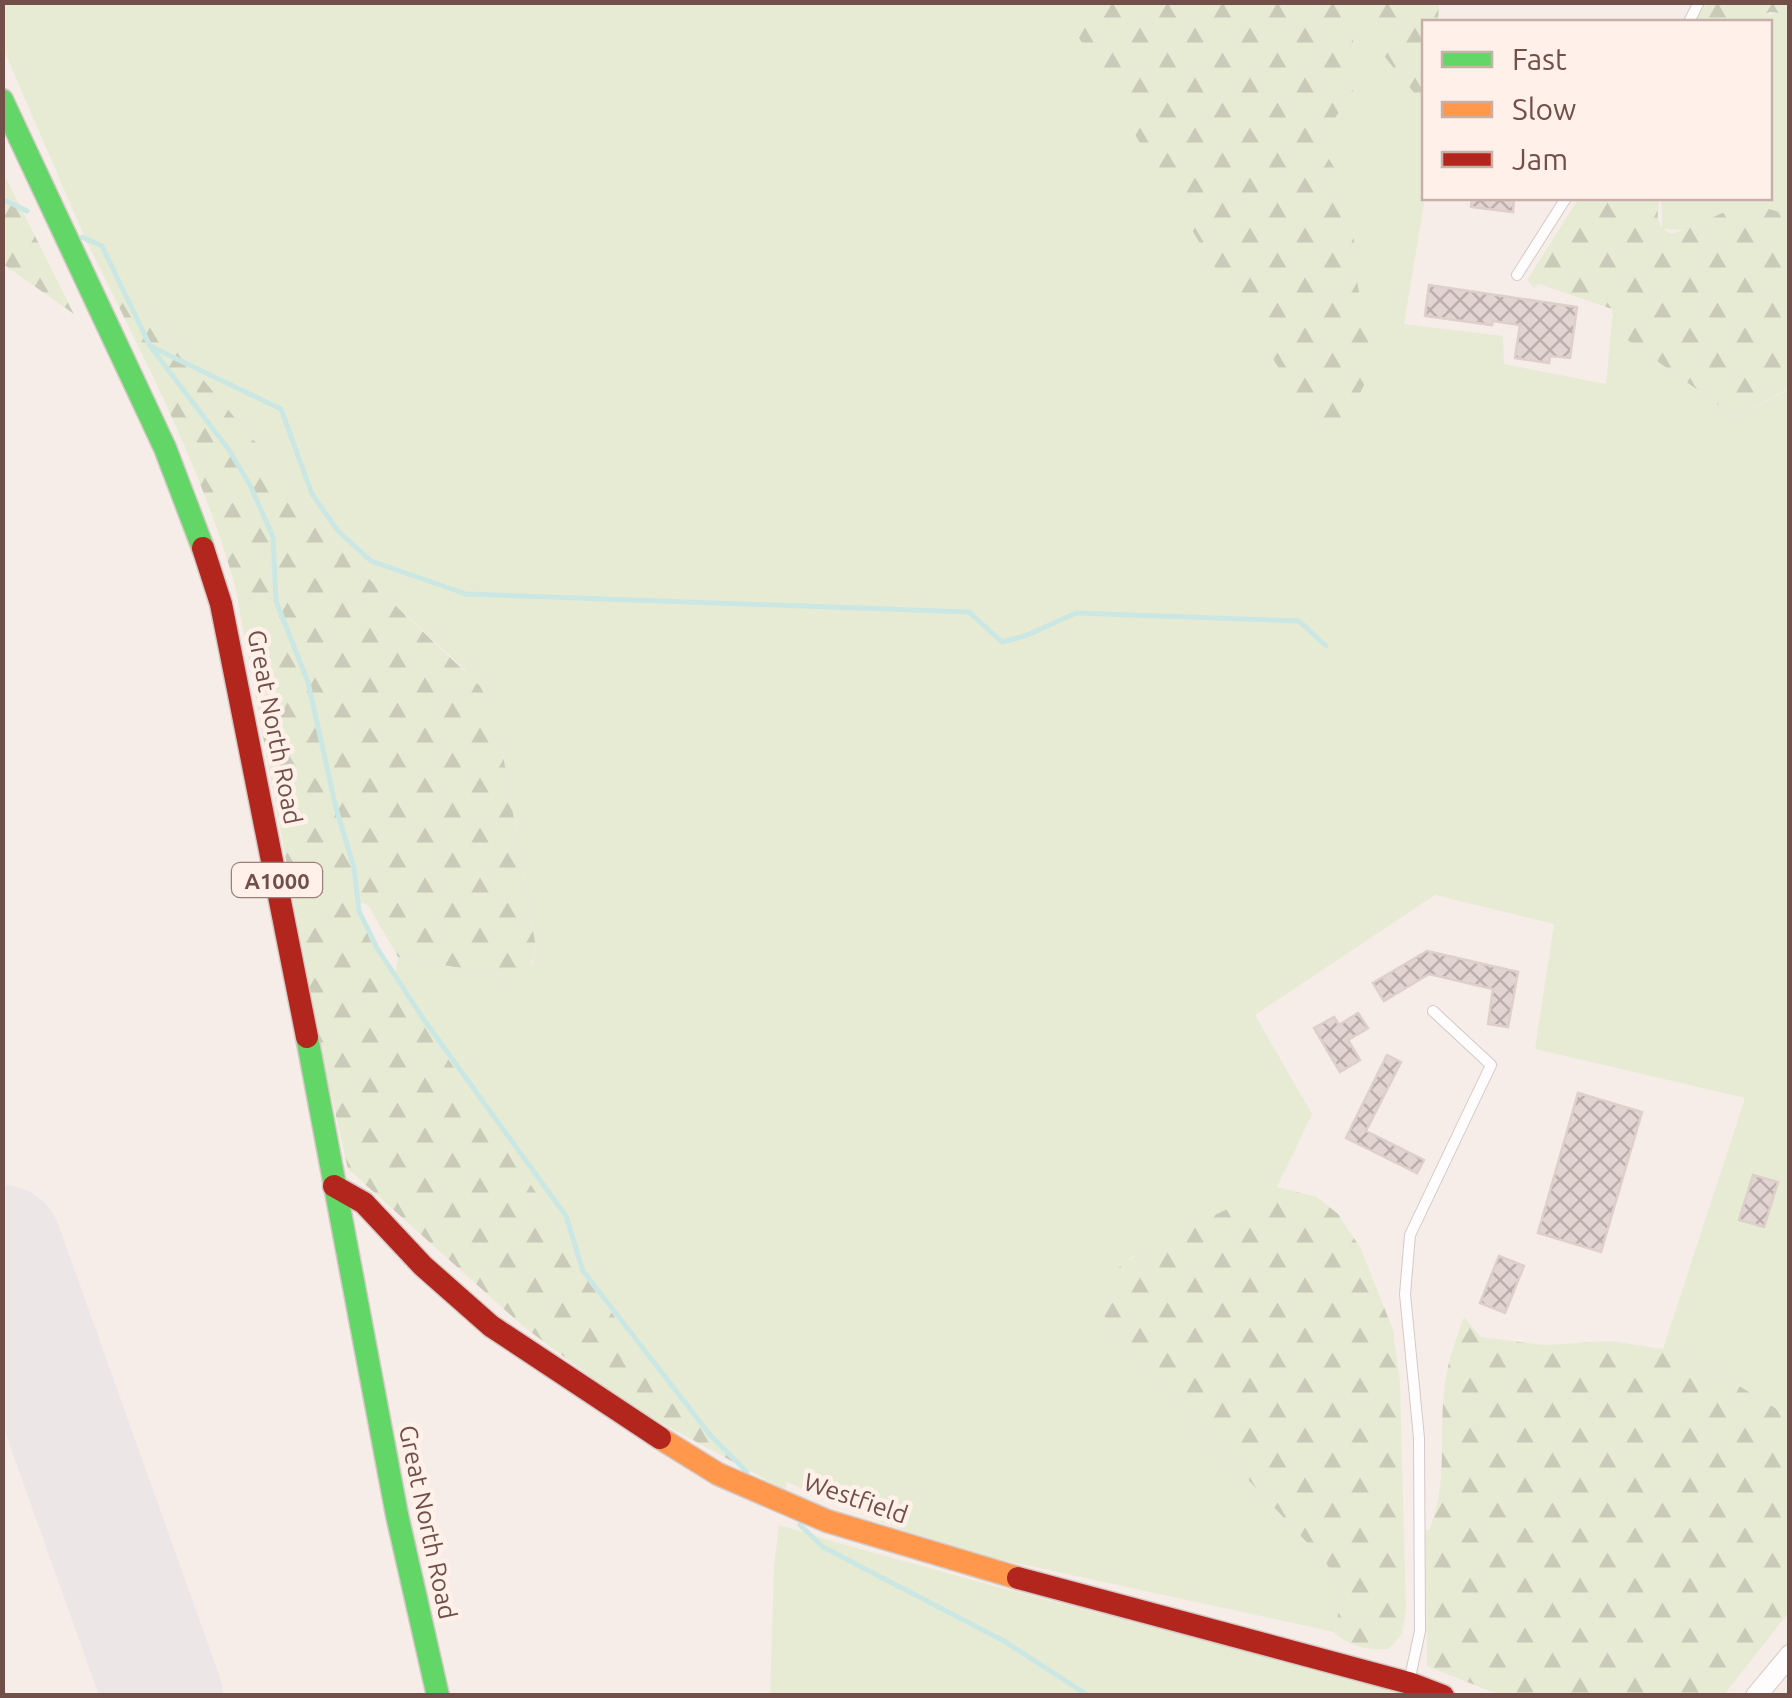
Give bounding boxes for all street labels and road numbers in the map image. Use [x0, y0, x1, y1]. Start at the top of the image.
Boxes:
street label: Great North Road [242, 627, 308, 827]
road number: A1000 [232, 863, 322, 897]
street label: Great North Road [394, 1422, 462, 1622]
street label: Westfield [800, 1467, 912, 1529]

